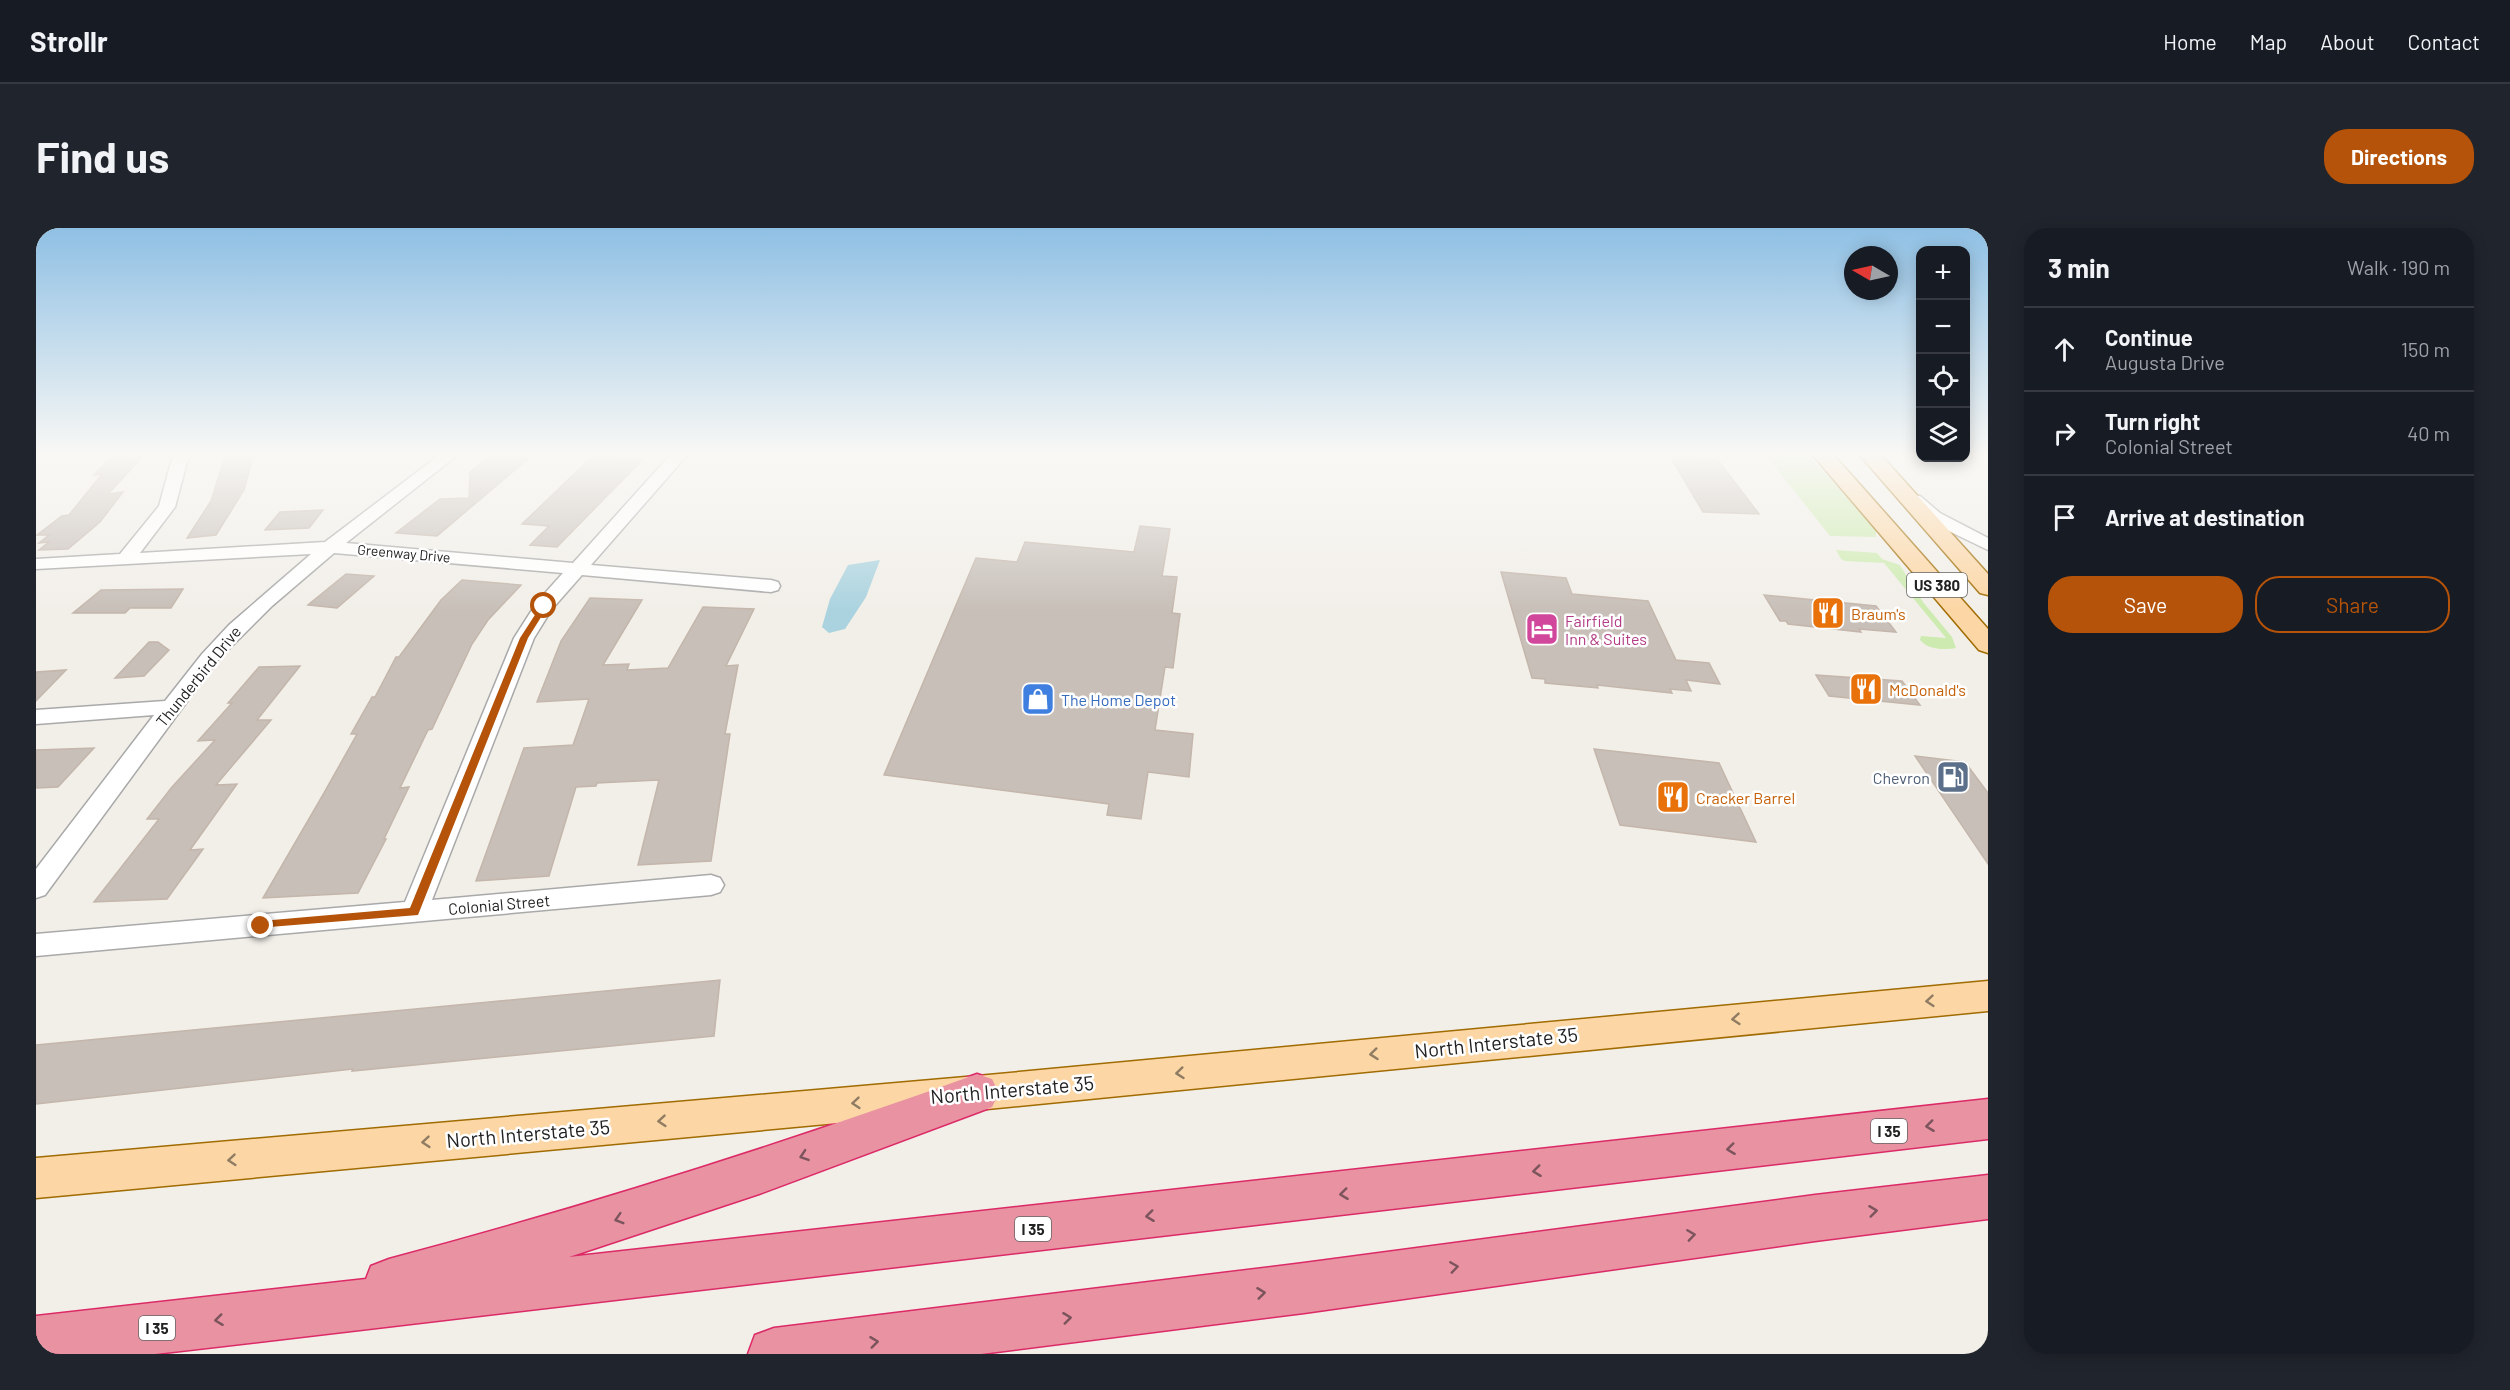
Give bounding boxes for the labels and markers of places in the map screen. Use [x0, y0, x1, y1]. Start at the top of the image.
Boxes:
restaurant icon: Braum's [1810, 595, 1846, 631]
place label: Braum's [1851, 604, 1906, 623]
hotel icon: Fairfield Inn & Suites [1524, 611, 1560, 647]
place label: Fairfield Inn & Suites [1565, 611, 1647, 648]
restaurant icon: McDonald's [1848, 671, 1884, 707]
place label: McDonald's [1889, 680, 1966, 699]
shop icon: The Home Depot [1020, 681, 1056, 717]
place label: The Home Depot [1061, 690, 1176, 709]
fuel station icon: Chevron [1935, 759, 1971, 795]
place label: Chevron [1873, 768, 1930, 787]
restaurant icon: Cracker Barrel [1655, 779, 1691, 815]
place label: Cracker Barrel [1696, 788, 1795, 807]

